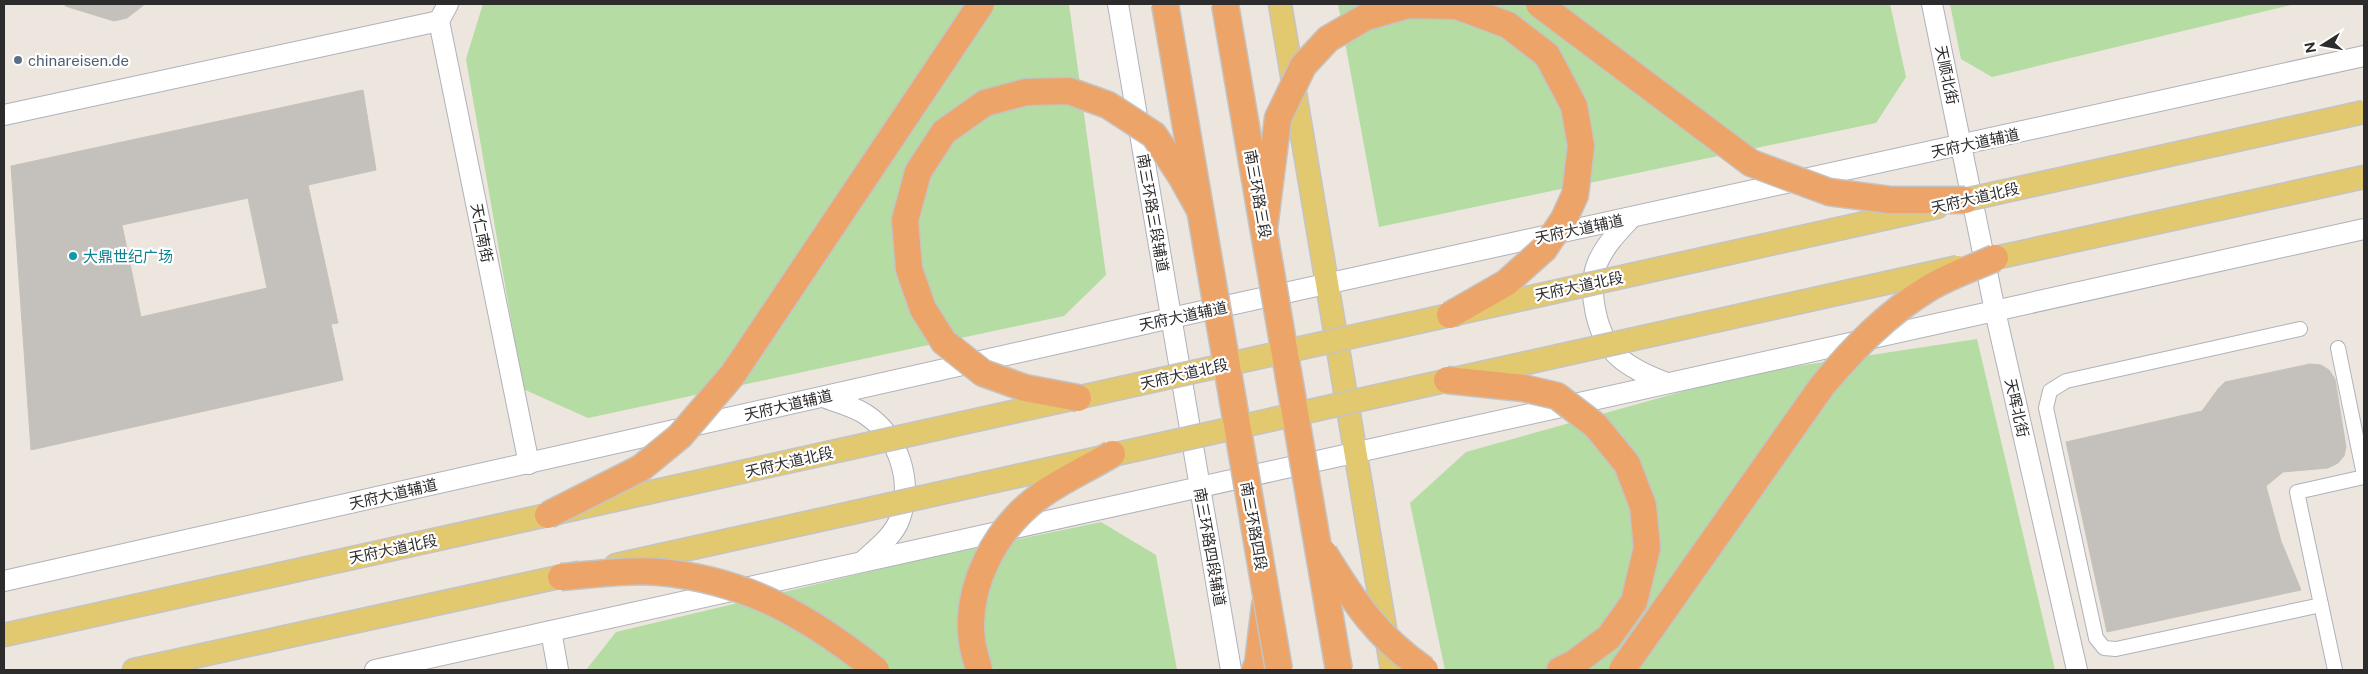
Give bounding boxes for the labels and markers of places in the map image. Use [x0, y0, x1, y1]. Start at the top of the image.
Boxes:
place label: chinareisen.de [28, 52, 129, 69]
marker: chinareisen.de [12, 54, 24, 66]
place label: 大鼎世纪广场 [83, 248, 173, 265]
marker: 大鼎世纪广场 [67, 250, 79, 262]

